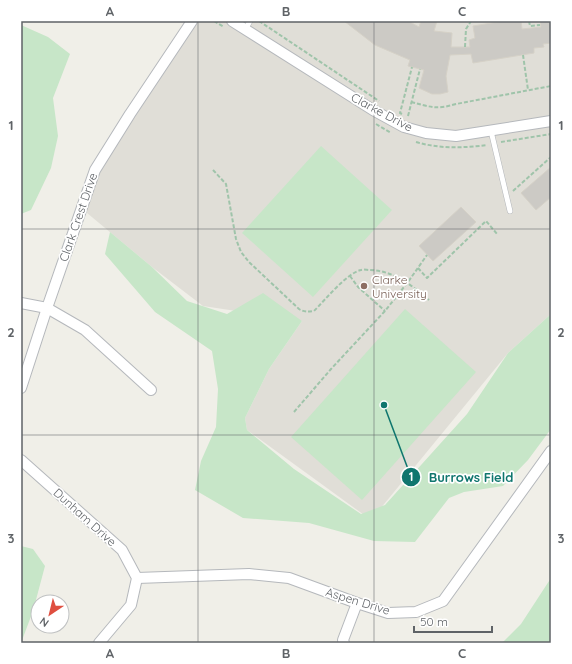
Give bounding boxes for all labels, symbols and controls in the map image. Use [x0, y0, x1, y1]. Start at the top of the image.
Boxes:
text: A [106, 3, 115, 19]
text: B [282, 3, 290, 19]
text: C [458, 3, 466, 19]
street label: Clarke Drive [349, 90, 416, 135]
text: 1 [8, 117, 14, 133]
text: 1 [558, 117, 564, 133]
street label: Clark Crest Drive [56, 170, 100, 263]
place label: Clarke University [372, 272, 427, 301]
marker: Clarke University [359, 281, 369, 291]
text: 2 [7, 324, 15, 340]
text: 2 [557, 324, 565, 340]
callout: Burrows Field [401, 465, 521, 490]
text: 1 [409, 469, 413, 484]
text: Burrows Field [429, 469, 513, 485]
street label: Dunham Drive [50, 485, 120, 549]
text: 3 [8, 530, 15, 546]
text: 3 [558, 530, 565, 546]
street label: Aspen Drive [324, 584, 392, 618]
north arrow [30, 594, 70, 634]
scale bar [414, 608, 492, 634]
text: N [37, 614, 52, 630]
text: 50 m [420, 614, 448, 629]
text: A [106, 645, 115, 661]
text: B [282, 645, 290, 661]
text: C [458, 645, 466, 661]

